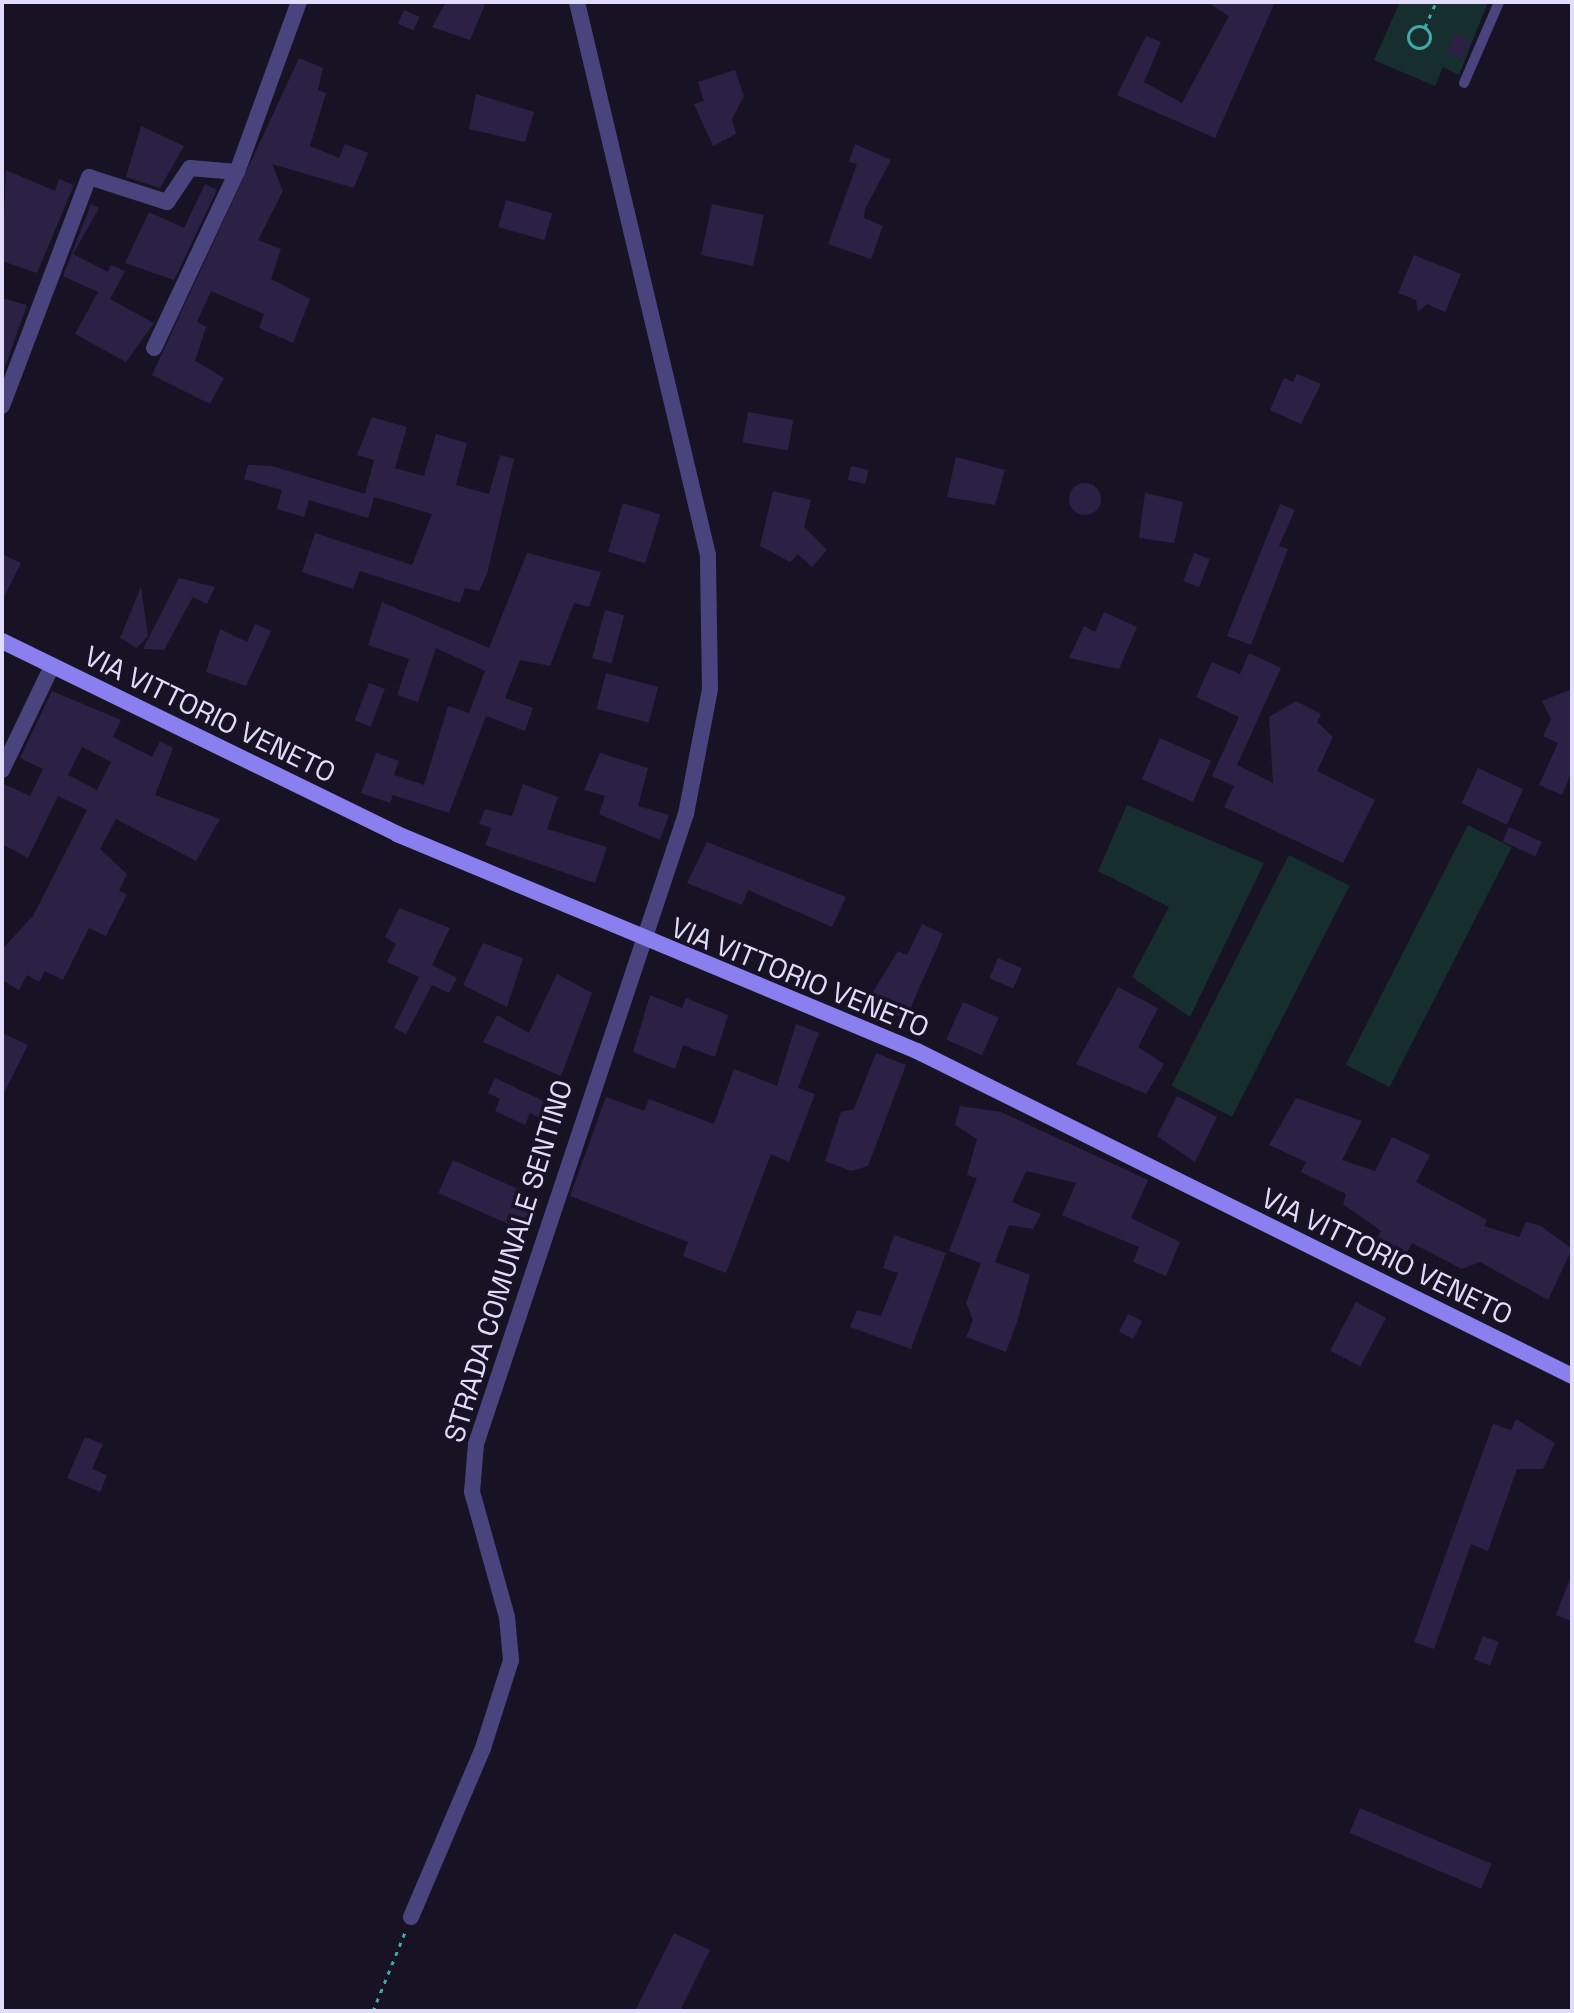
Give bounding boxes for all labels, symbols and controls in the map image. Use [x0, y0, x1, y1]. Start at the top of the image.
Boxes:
street label: VIA VITTORIO VENETO [79, 638, 341, 790]
street label: VIA VITTORIO VENETO [666, 910, 934, 1044]
street label: STRADA COMUNALE SENTINO [437, 1076, 579, 1446]
street label: VIA VITTORIO VENETO [1256, 1180, 1518, 1332]

